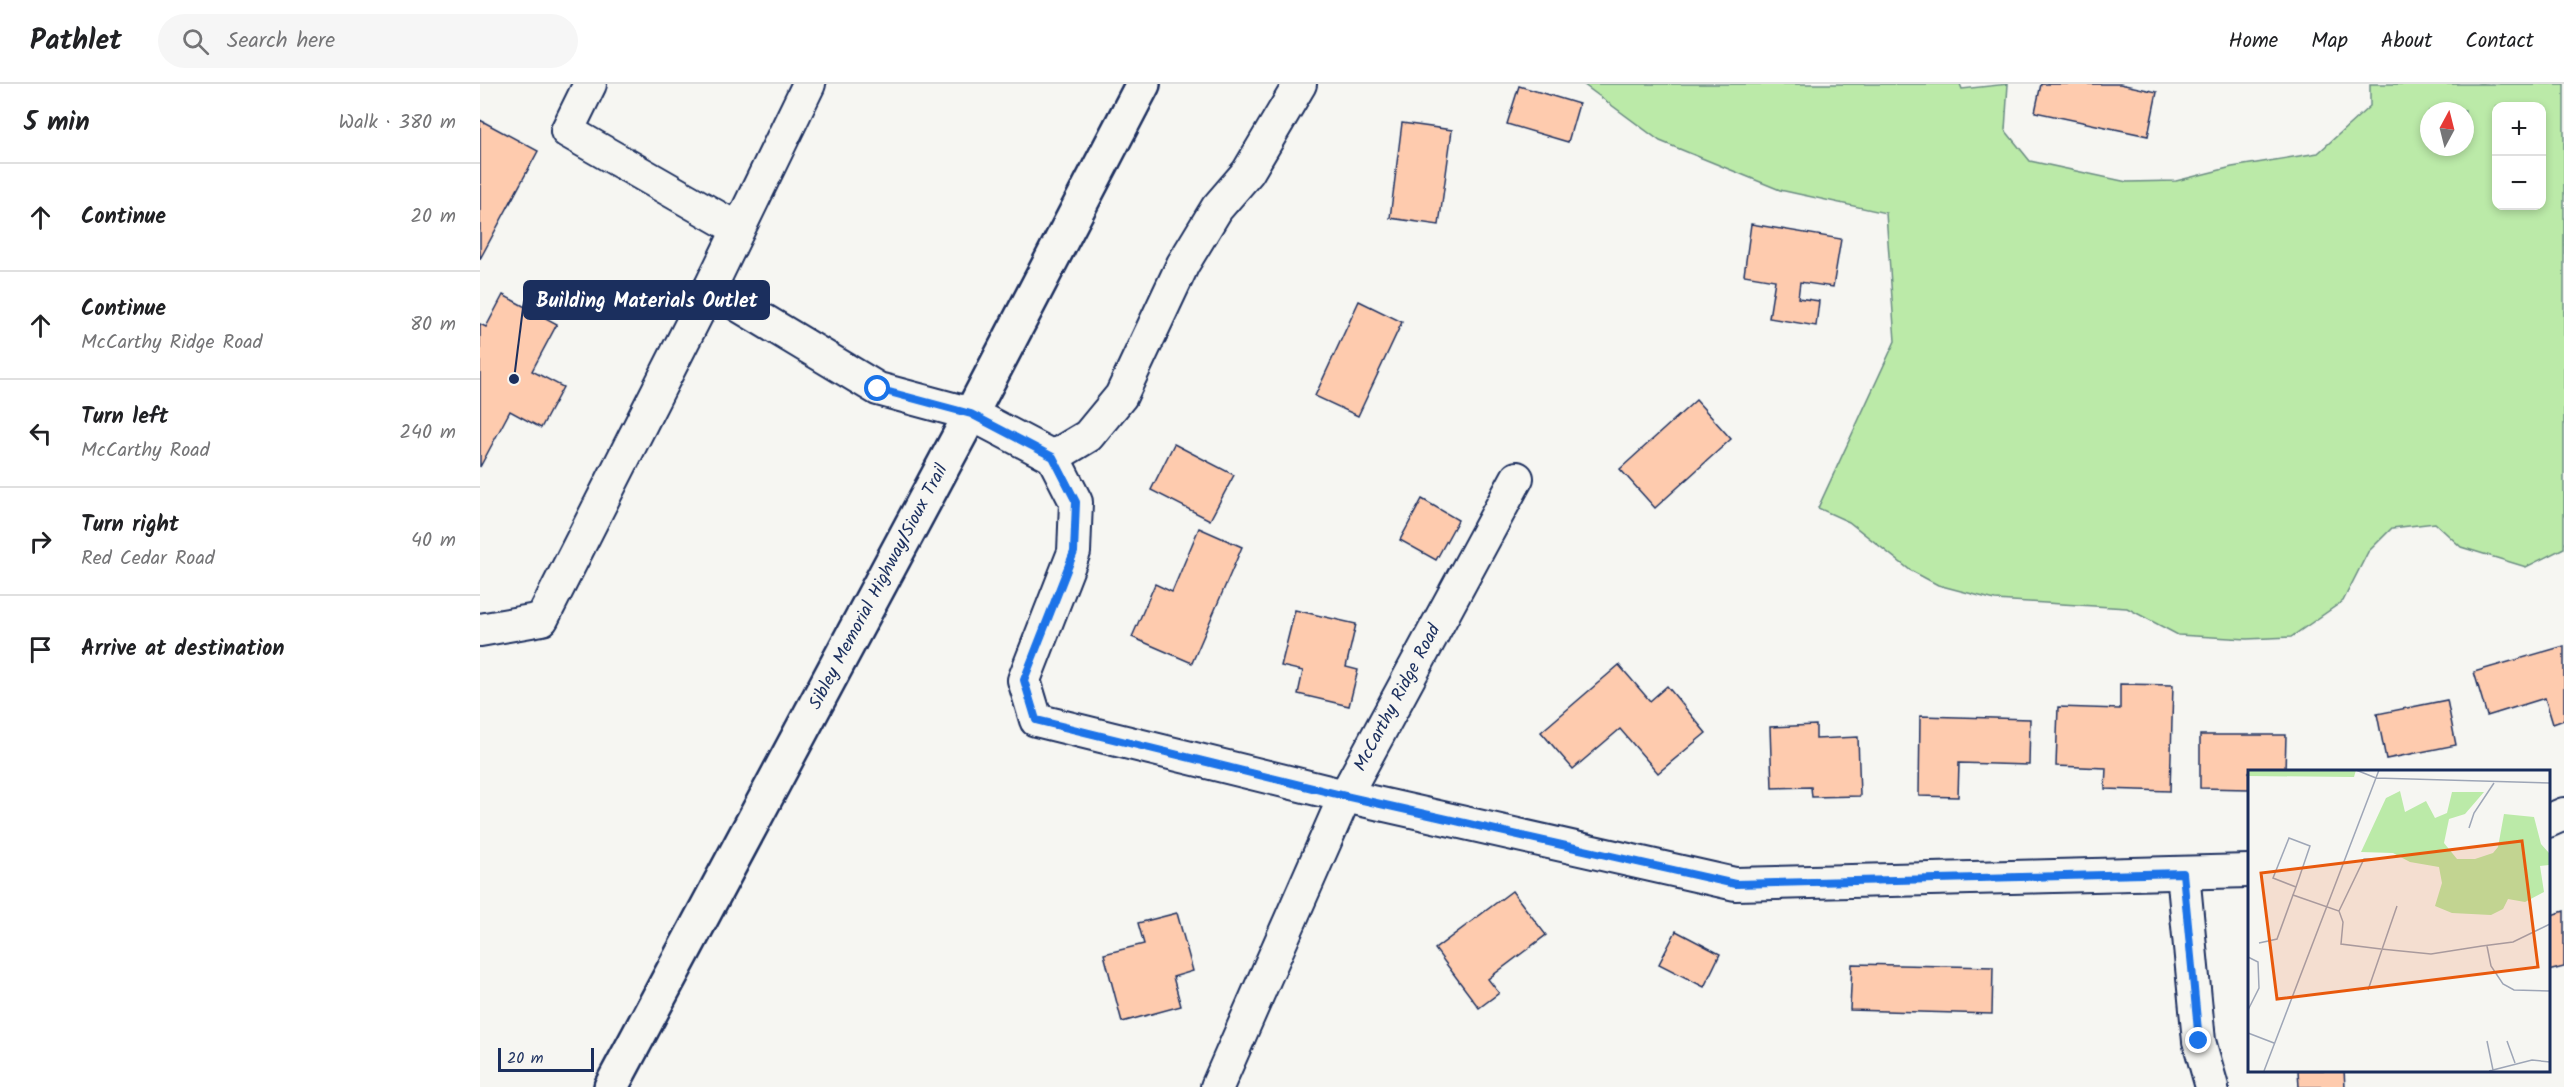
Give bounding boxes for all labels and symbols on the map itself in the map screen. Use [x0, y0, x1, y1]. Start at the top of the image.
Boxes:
north arrow [2420, 102, 2474, 156]
callout: Building Materials Outlet [524, 281, 769, 319]
text: Building Materials Outlet [536, 286, 759, 318]
route start [864, 375, 890, 401]
street label: Sibley Memorial Highway/Sioux Trail [802, 458, 957, 715]
street label: McCarthy Ridge Road [1347, 618, 1450, 777]
inset map [2248, 770, 2549, 1072]
route end [2185, 1027, 2211, 1053]
scale bar [498, 1045, 594, 1072]

